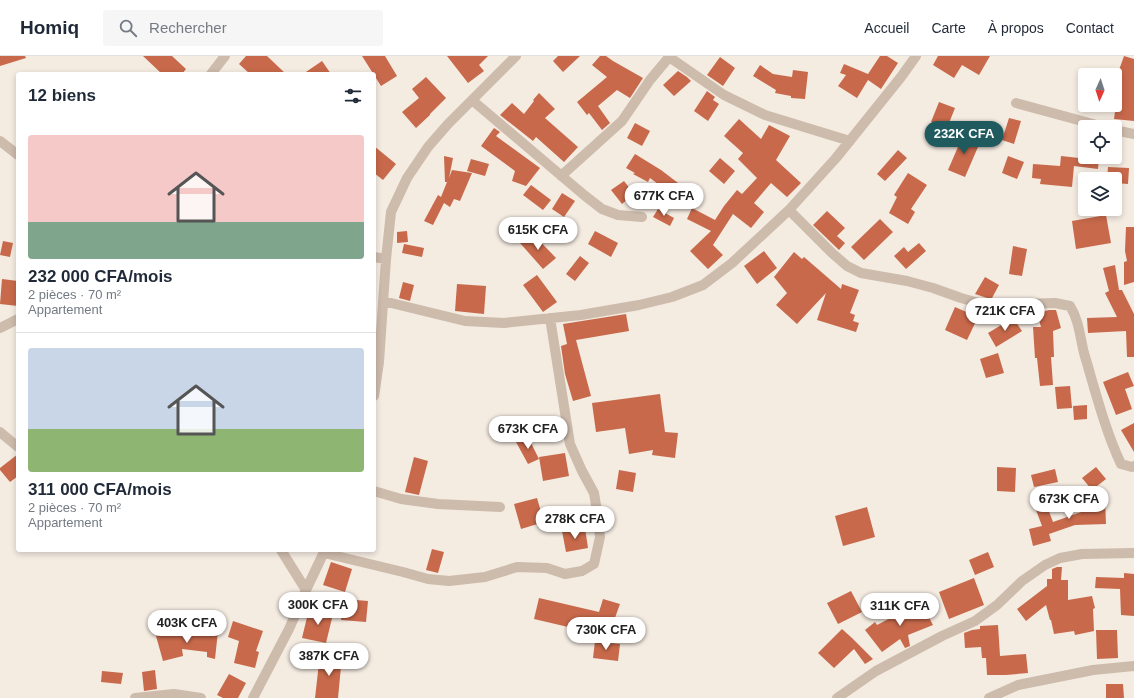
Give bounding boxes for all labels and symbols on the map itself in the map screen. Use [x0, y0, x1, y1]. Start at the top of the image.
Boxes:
north arrow [1078, 68, 1122, 112]
pin: 232K CFA [923, 121, 1005, 155]
pin: 677K CFA [623, 183, 705, 217]
pin: 615K CFA [497, 217, 579, 251]
pin: 721K CFA [964, 298, 1046, 332]
pin: 673K CFA [487, 416, 569, 450]
pin: 673K CFA [1028, 486, 1110, 520]
pin: 278K CFA [534, 506, 616, 540]
pin: 300K CFA [277, 592, 359, 626]
pin: 311K CFA [859, 593, 941, 627]
pin: 403K CFA [146, 610, 228, 644]
pin: 730K CFA [565, 617, 647, 651]
pin: 387K CFA [288, 643, 370, 677]

